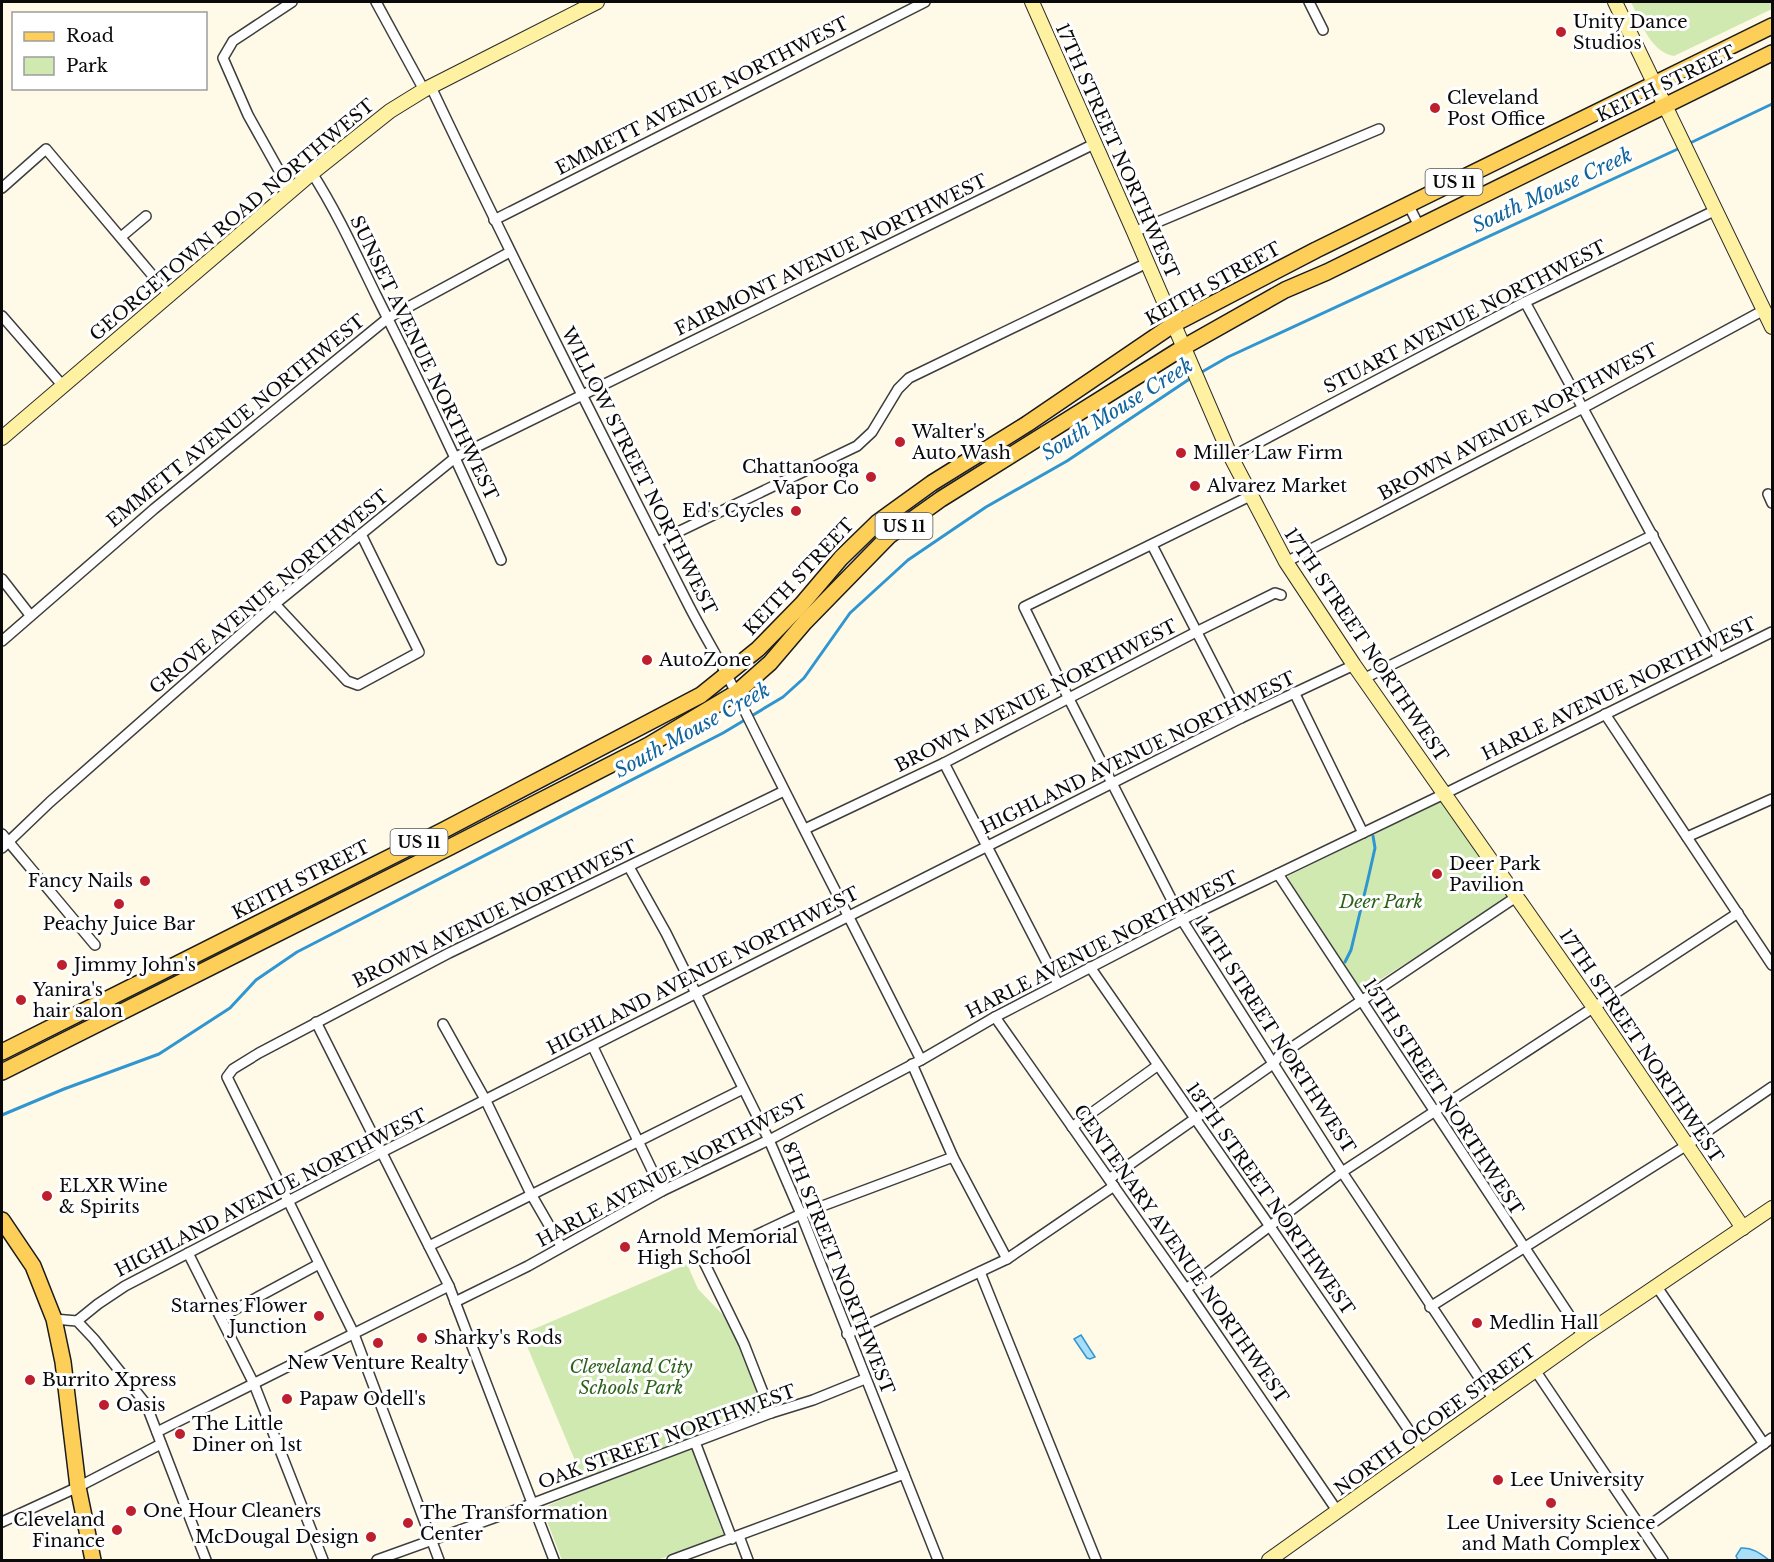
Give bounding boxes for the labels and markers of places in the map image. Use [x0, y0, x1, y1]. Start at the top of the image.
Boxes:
place label: Unity Dance Studios [1573, 11, 1688, 54]
marker: Unity Dance Studios [1554, 25, 1568, 39]
place label: Cleveland Post Office [1447, 87, 1545, 130]
marker: Cleveland Post Office [1428, 101, 1442, 115]
place label: Walter's Auto Wash [911, 421, 1011, 464]
marker: Walter's Auto Wash [893, 435, 907, 449]
place label: Miller Law Firm [1193, 442, 1343, 464]
marker: Miller Law Firm [1174, 446, 1188, 460]
place label: Chattanooga Vapor Co [742, 456, 859, 499]
marker: Chattanooga Vapor Co [864, 470, 878, 484]
place label: Alvarez Market [1206, 475, 1347, 497]
marker: Alvarez Market [1188, 479, 1202, 493]
place label: Ed's Cycles [682, 500, 784, 522]
marker: Ed's Cycles [789, 504, 803, 518]
place label: AutoZone [658, 649, 751, 671]
marker: AutoZone [640, 653, 654, 667]
place label: Deer Park Pavilion [1449, 853, 1541, 896]
marker: Deer Park Pavilion [1430, 867, 1444, 881]
place label: Fancy Nails [28, 870, 133, 892]
marker: Fancy Nails [138, 874, 152, 888]
marker: Peachy Juice Bar [112, 897, 126, 911]
place label: Peachy Juice Bar [43, 913, 196, 935]
place label: Jimmy John's [72, 954, 196, 976]
marker: Jimmy John's [55, 958, 69, 972]
place label: Yanira's hair salon [32, 979, 123, 1022]
marker: Yanira's hair salon [14, 993, 28, 1007]
place label: ELXR Wine & Spirits [59, 1175, 168, 1218]
marker: ELXR Wine & Spirits [40, 1189, 54, 1203]
place label: Arnold Memorial High School [636, 1226, 798, 1269]
marker: Arnold Memorial High School [618, 1240, 632, 1254]
place label: Starnes Flower Junction [171, 1295, 307, 1338]
marker: Starnes Flower Junction [312, 1309, 326, 1323]
place label: Medlin Hall [1489, 1312, 1599, 1334]
marker: Medlin Hall [1470, 1316, 1484, 1330]
place label: Sharky's Rods [434, 1327, 562, 1349]
marker: Sharky's Rods [415, 1331, 429, 1345]
marker: New Venture Realty [371, 1336, 385, 1350]
place label: New Venture Realty [287, 1352, 469, 1374]
place label: Burrito Xpress [42, 1369, 176, 1391]
marker: Burrito Xpress [23, 1373, 37, 1387]
place label: Papaw Odell's [299, 1388, 426, 1410]
marker: Papaw Odell's [280, 1392, 294, 1406]
place label: Oasis [116, 1394, 165, 1416]
marker: Oasis [97, 1398, 111, 1412]
place label: The Little Diner on 1st [192, 1413, 303, 1456]
marker: The Little Diner on 1st [173, 1427, 187, 1441]
place label: Lee University [1510, 1469, 1645, 1491]
marker: Lee University [1491, 1473, 1505, 1487]
marker: Lee University Science and Math Complex [1544, 1496, 1558, 1510]
place label: One Hour Cleaners [143, 1500, 321, 1522]
place label: The Transformation Center [420, 1502, 608, 1545]
marker: One Hour Cleaners [124, 1504, 138, 1518]
place label: Cleveland Finance [13, 1509, 105, 1552]
place label: Lee University Science and Math Complex [1446, 1512, 1656, 1555]
marker: The Transformation Center [401, 1516, 415, 1530]
marker: Cleveland Finance [110, 1523, 124, 1537]
place label: McDougal Design [195, 1526, 359, 1548]
marker: McDougal Design [364, 1530, 378, 1544]

